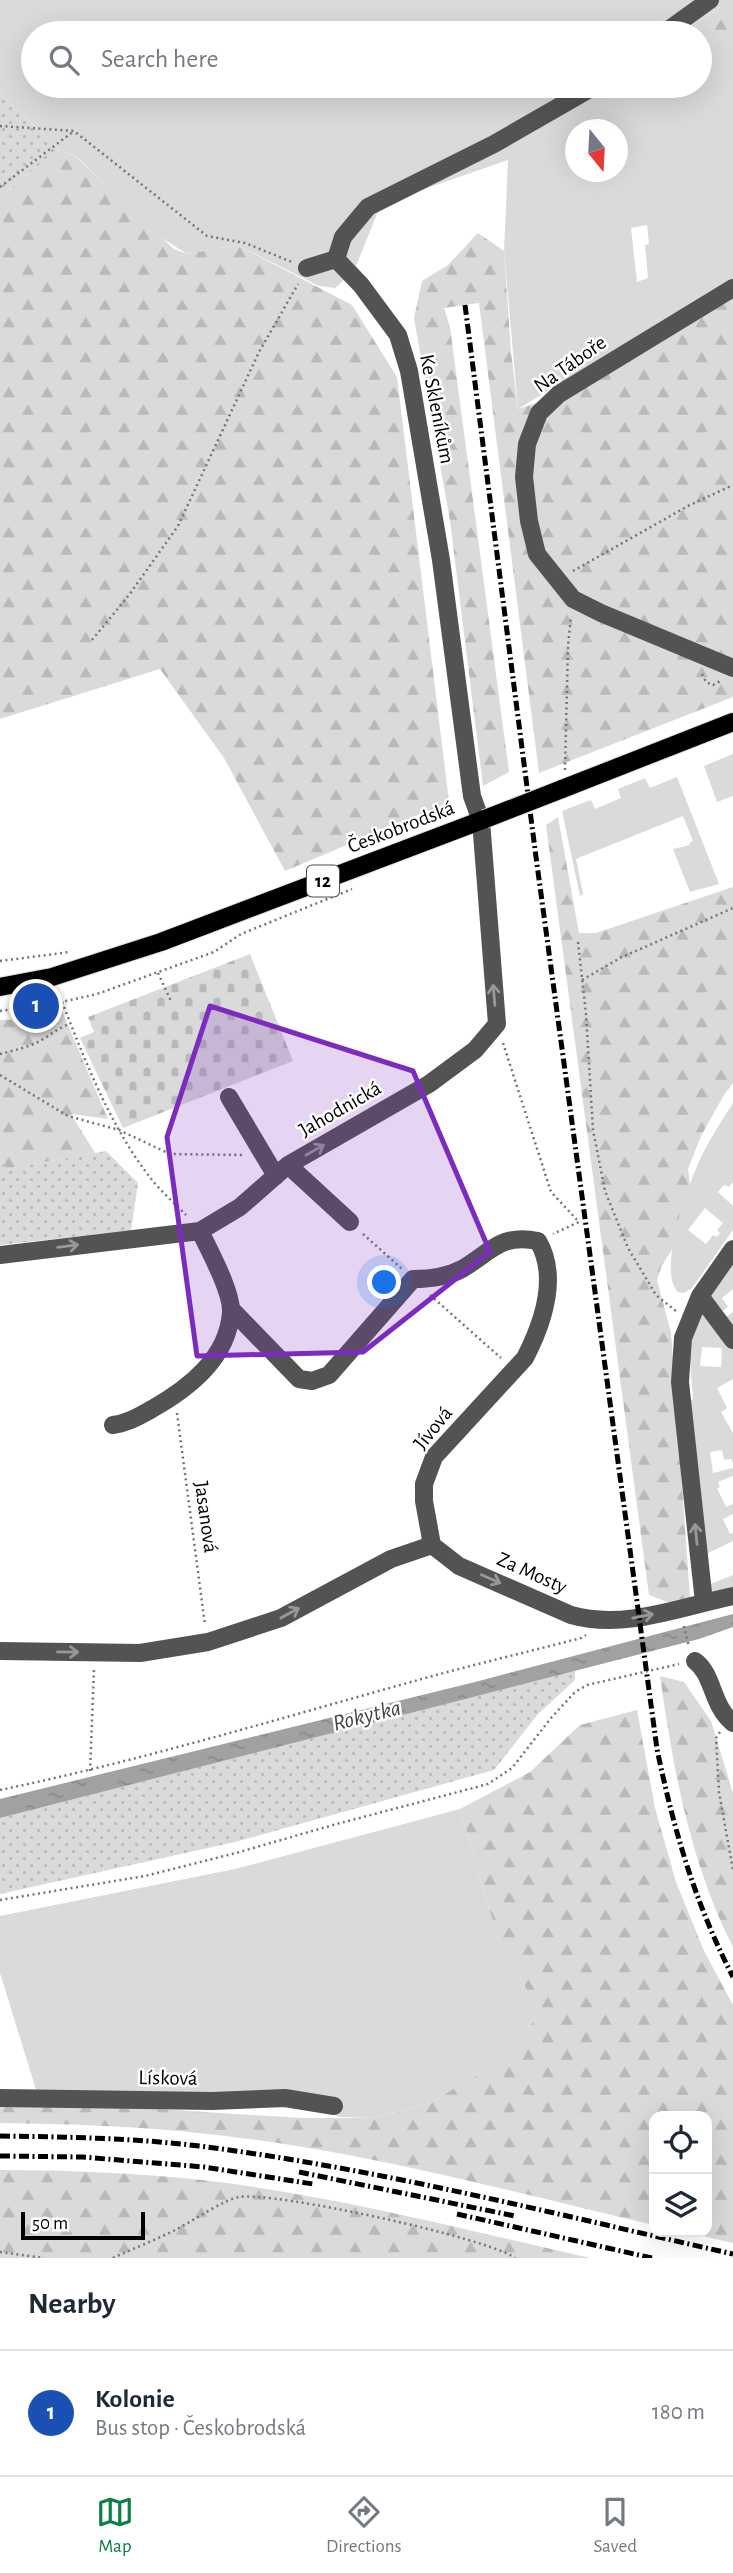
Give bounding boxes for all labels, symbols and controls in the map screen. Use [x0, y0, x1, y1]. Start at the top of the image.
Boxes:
search box [21, 21, 712, 98]
icon: search [45, 41, 83, 79]
text: Search here [101, 46, 219, 72]
north arrow [565, 119, 628, 182]
street label: Na Táboře [530, 332, 610, 396]
street label: Ke Skleníkům [416, 352, 458, 466]
street label: Českobrodská [344, 795, 458, 857]
road number: 12 [307, 866, 339, 897]
pin: 1 [13, 980, 59, 1032]
one-way arrow [487, 984, 500, 1006]
street label: Jahodnická [295, 1077, 385, 1141]
one-way arrow [305, 1143, 325, 1157]
one-way arrow [56, 1240, 79, 1253]
your location [367, 1265, 401, 1299]
street label: Jívová [410, 1402, 457, 1453]
street label: Jasanová [191, 1480, 221, 1554]
one-way arrow [690, 1523, 703, 1546]
street label: Za Mosty [494, 1548, 570, 1598]
one-way arrow [480, 1573, 501, 1586]
one-way arrow [279, 1606, 299, 1620]
one-way arrow [631, 1609, 654, 1623]
one-way arrow [56, 1645, 79, 1659]
water label: Rokytka [331, 1696, 403, 1736]
street label: Lísková [138, 2067, 198, 2089]
map controls [649, 2111, 712, 2237]
button: locate [649, 2111, 712, 2174]
button: layers [649, 2174, 712, 2237]
scale bar [21, 2209, 145, 2241]
text: 50 m [32, 2214, 68, 2233]
text: Nearby [28, 2289, 116, 2319]
text: Kolonie [95, 2386, 175, 2412]
text: 1 [47, 2401, 55, 2424]
text: 180 m [652, 2401, 705, 2424]
text: Bus stop · Českobrodská [95, 2417, 306, 2440]
tab: Map [96, 2493, 134, 2558]
tab: Directions [326, 2493, 402, 2558]
tab: Saved [594, 2493, 637, 2558]

